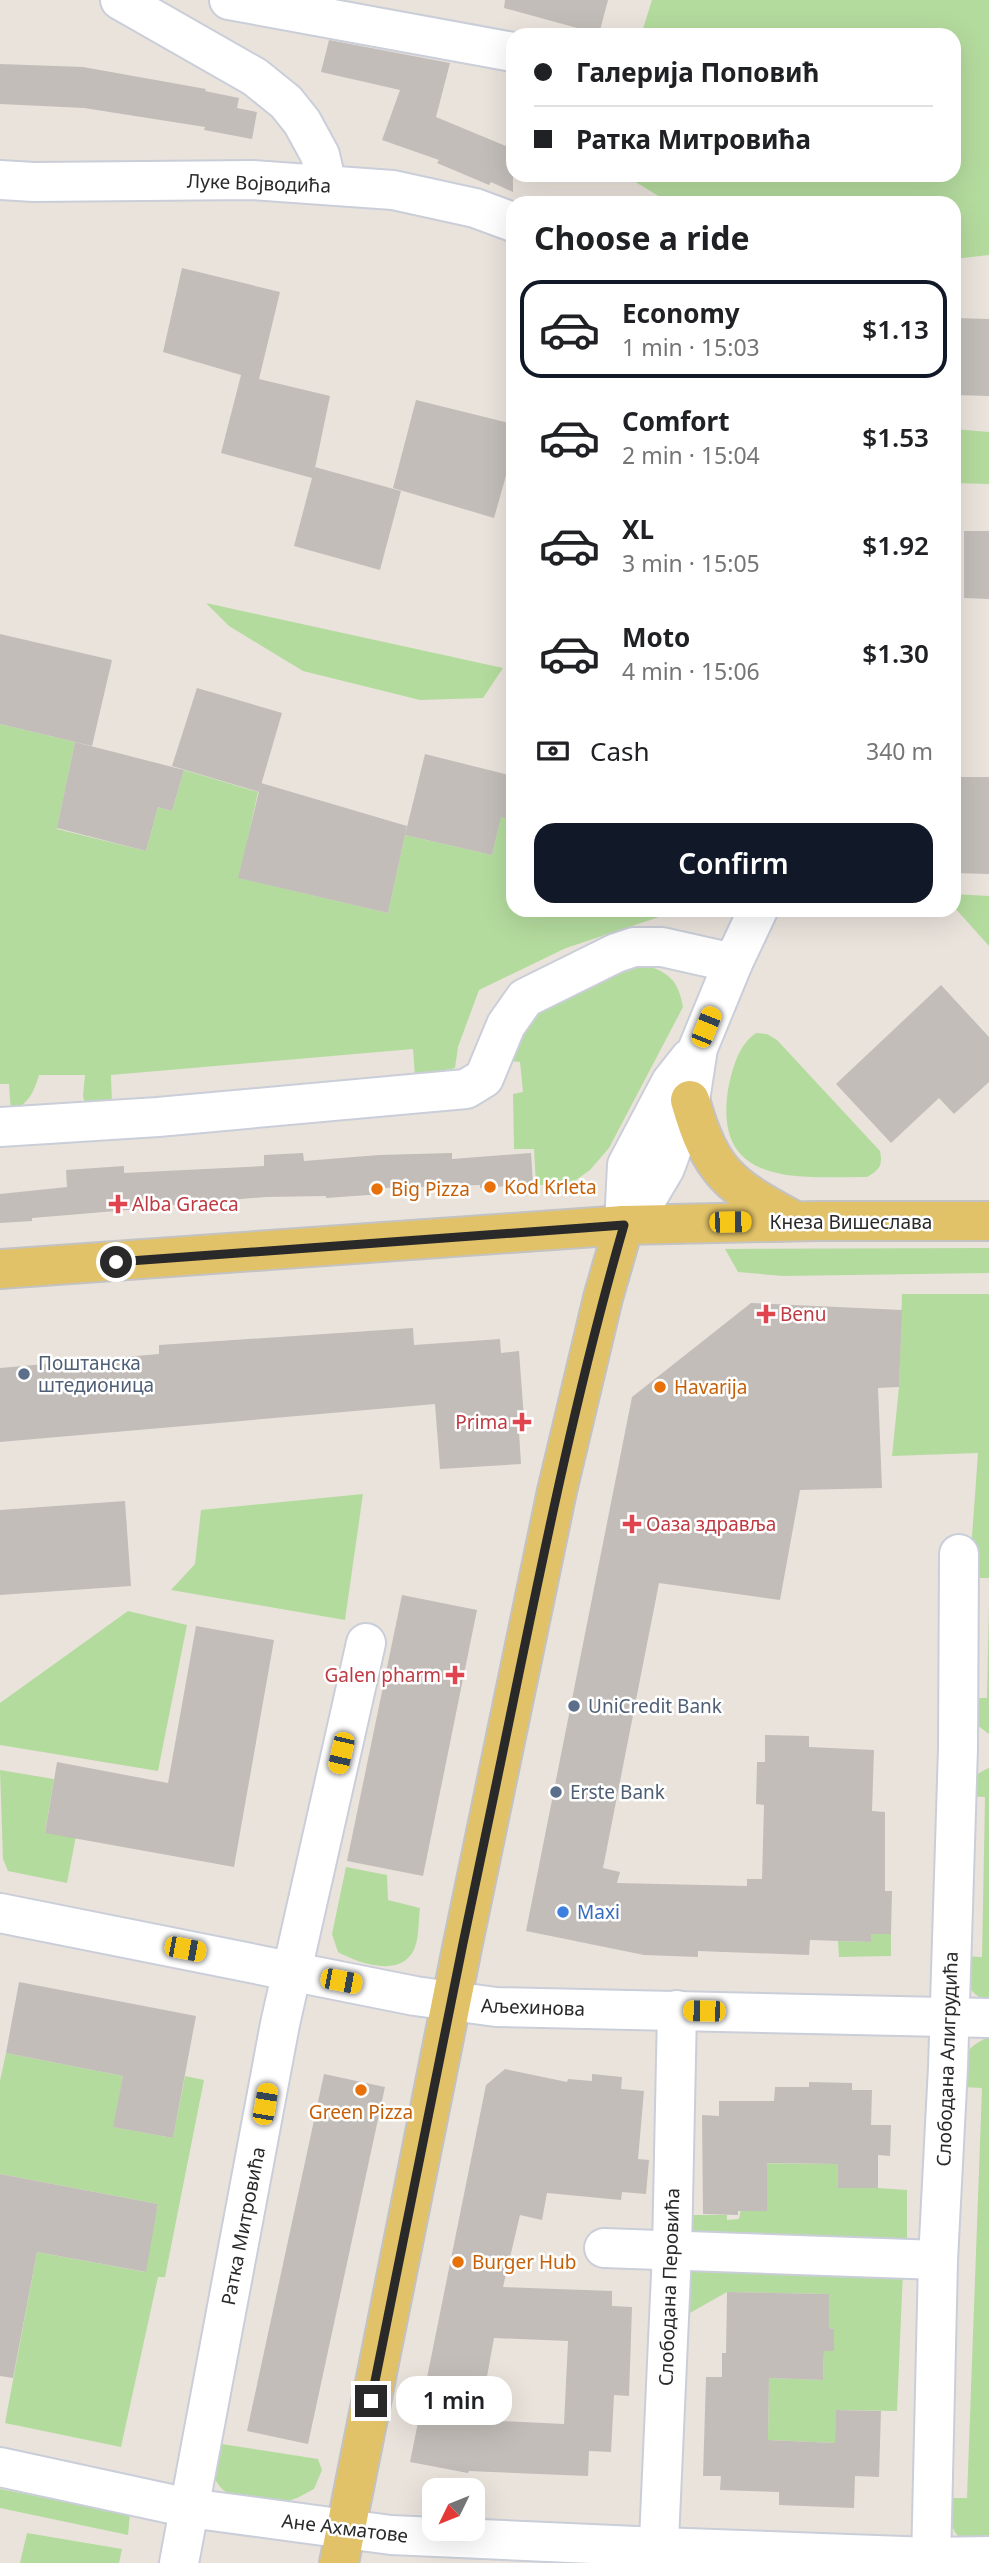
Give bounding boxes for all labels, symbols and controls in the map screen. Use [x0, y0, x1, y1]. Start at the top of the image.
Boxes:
text: Галерија Поповић [576, 54, 819, 90]
text: Ратка Митровића [576, 121, 811, 157]
street label: Луке Војводића [187, 167, 331, 199]
text: Choose a ride [534, 216, 750, 259]
text: Economy [622, 295, 740, 331]
icon: car [538, 298, 601, 361]
text: $1.13 [862, 311, 929, 347]
text: 1 min · 15:03 [622, 331, 760, 363]
text: Comfort [622, 403, 730, 439]
icon: car [538, 406, 601, 469]
text: $1.53 [862, 419, 929, 455]
text: 2 min · 15:04 [622, 439, 760, 471]
text: XL [622, 511, 654, 547]
icon: car [538, 514, 601, 577]
text: $1.92 [862, 527, 929, 563]
text: 3 min · 15:05 [622, 547, 760, 579]
text: Moto [622, 619, 690, 655]
icon: car [538, 622, 601, 685]
text: $1.30 [862, 635, 929, 671]
text: 4 min · 15:06 [622, 655, 760, 687]
icon: cash [534, 732, 572, 770]
text: Cash [590, 733, 650, 769]
text: 340 m [866, 735, 933, 767]
button: Confirm [534, 823, 933, 903]
car [689, 1004, 724, 1050]
place label: Kod Krleta [504, 1174, 597, 1200]
place label: Big Pizza [391, 1176, 470, 1202]
marker: Kod Krleta [482, 1179, 498, 1195]
marker: Big Pizza [369, 1181, 385, 1197]
place label: Alba Graeca [132, 1191, 239, 1217]
marker: Alba Graeca [110, 1196, 126, 1212]
street label: Кнеза Вишеслава [770, 1209, 932, 1235]
car [709, 1211, 752, 1233]
route start [100, 1246, 132, 1278]
place label: Benu [780, 1301, 827, 1327]
marker: Benu [758, 1306, 774, 1322]
place label: Поштанска штедионица [38, 1350, 154, 1398]
marker: Поштанска штедионица [16, 1366, 32, 1382]
place label: Havarija [674, 1374, 747, 1400]
marker: Havarija [652, 1379, 668, 1395]
place label: Prima [455, 1409, 508, 1435]
marker: Prima [514, 1414, 530, 1430]
place label: Оаза здравља [646, 1511, 776, 1537]
marker: Оаза здравља [624, 1516, 640, 1532]
place label: Galen pharm [325, 1662, 441, 1688]
marker: Galen pharm [447, 1667, 463, 1683]
place label: UniCredit Bank [588, 1693, 722, 1719]
marker: UniCredit Bank [566, 1698, 582, 1714]
car [327, 1730, 356, 1776]
place label: Erste Bank [570, 1779, 665, 1805]
marker: Erste Bank [548, 1784, 564, 1800]
place label: Maxi [577, 1899, 620, 1925]
marker: Maxi [555, 1904, 571, 1920]
car [163, 1935, 208, 1963]
street label: Слободана Алигрудића [930, 1951, 964, 2167]
car [319, 1967, 364, 1995]
street label: Аљехинова [480, 1992, 586, 2022]
car [683, 2000, 726, 2022]
car [252, 2081, 279, 2127]
marker: Green Pizza [353, 2082, 369, 2098]
place label: Green Pizza [309, 2099, 413, 2125]
street label: Ратка Митровића [215, 2145, 271, 2307]
street label: Слободана Перовића [653, 2187, 685, 2387]
place label: Burger Hub [472, 2249, 576, 2275]
marker: Burger Hub [450, 2254, 466, 2270]
callout: 1 min [396, 2376, 511, 2426]
text: 1 min [423, 2384, 485, 2416]
route end [355, 2385, 387, 2417]
north arrow [422, 2478, 485, 2541]
map controls [422, 2478, 485, 2541]
street label: Ане Ахматове [280, 2507, 410, 2549]

